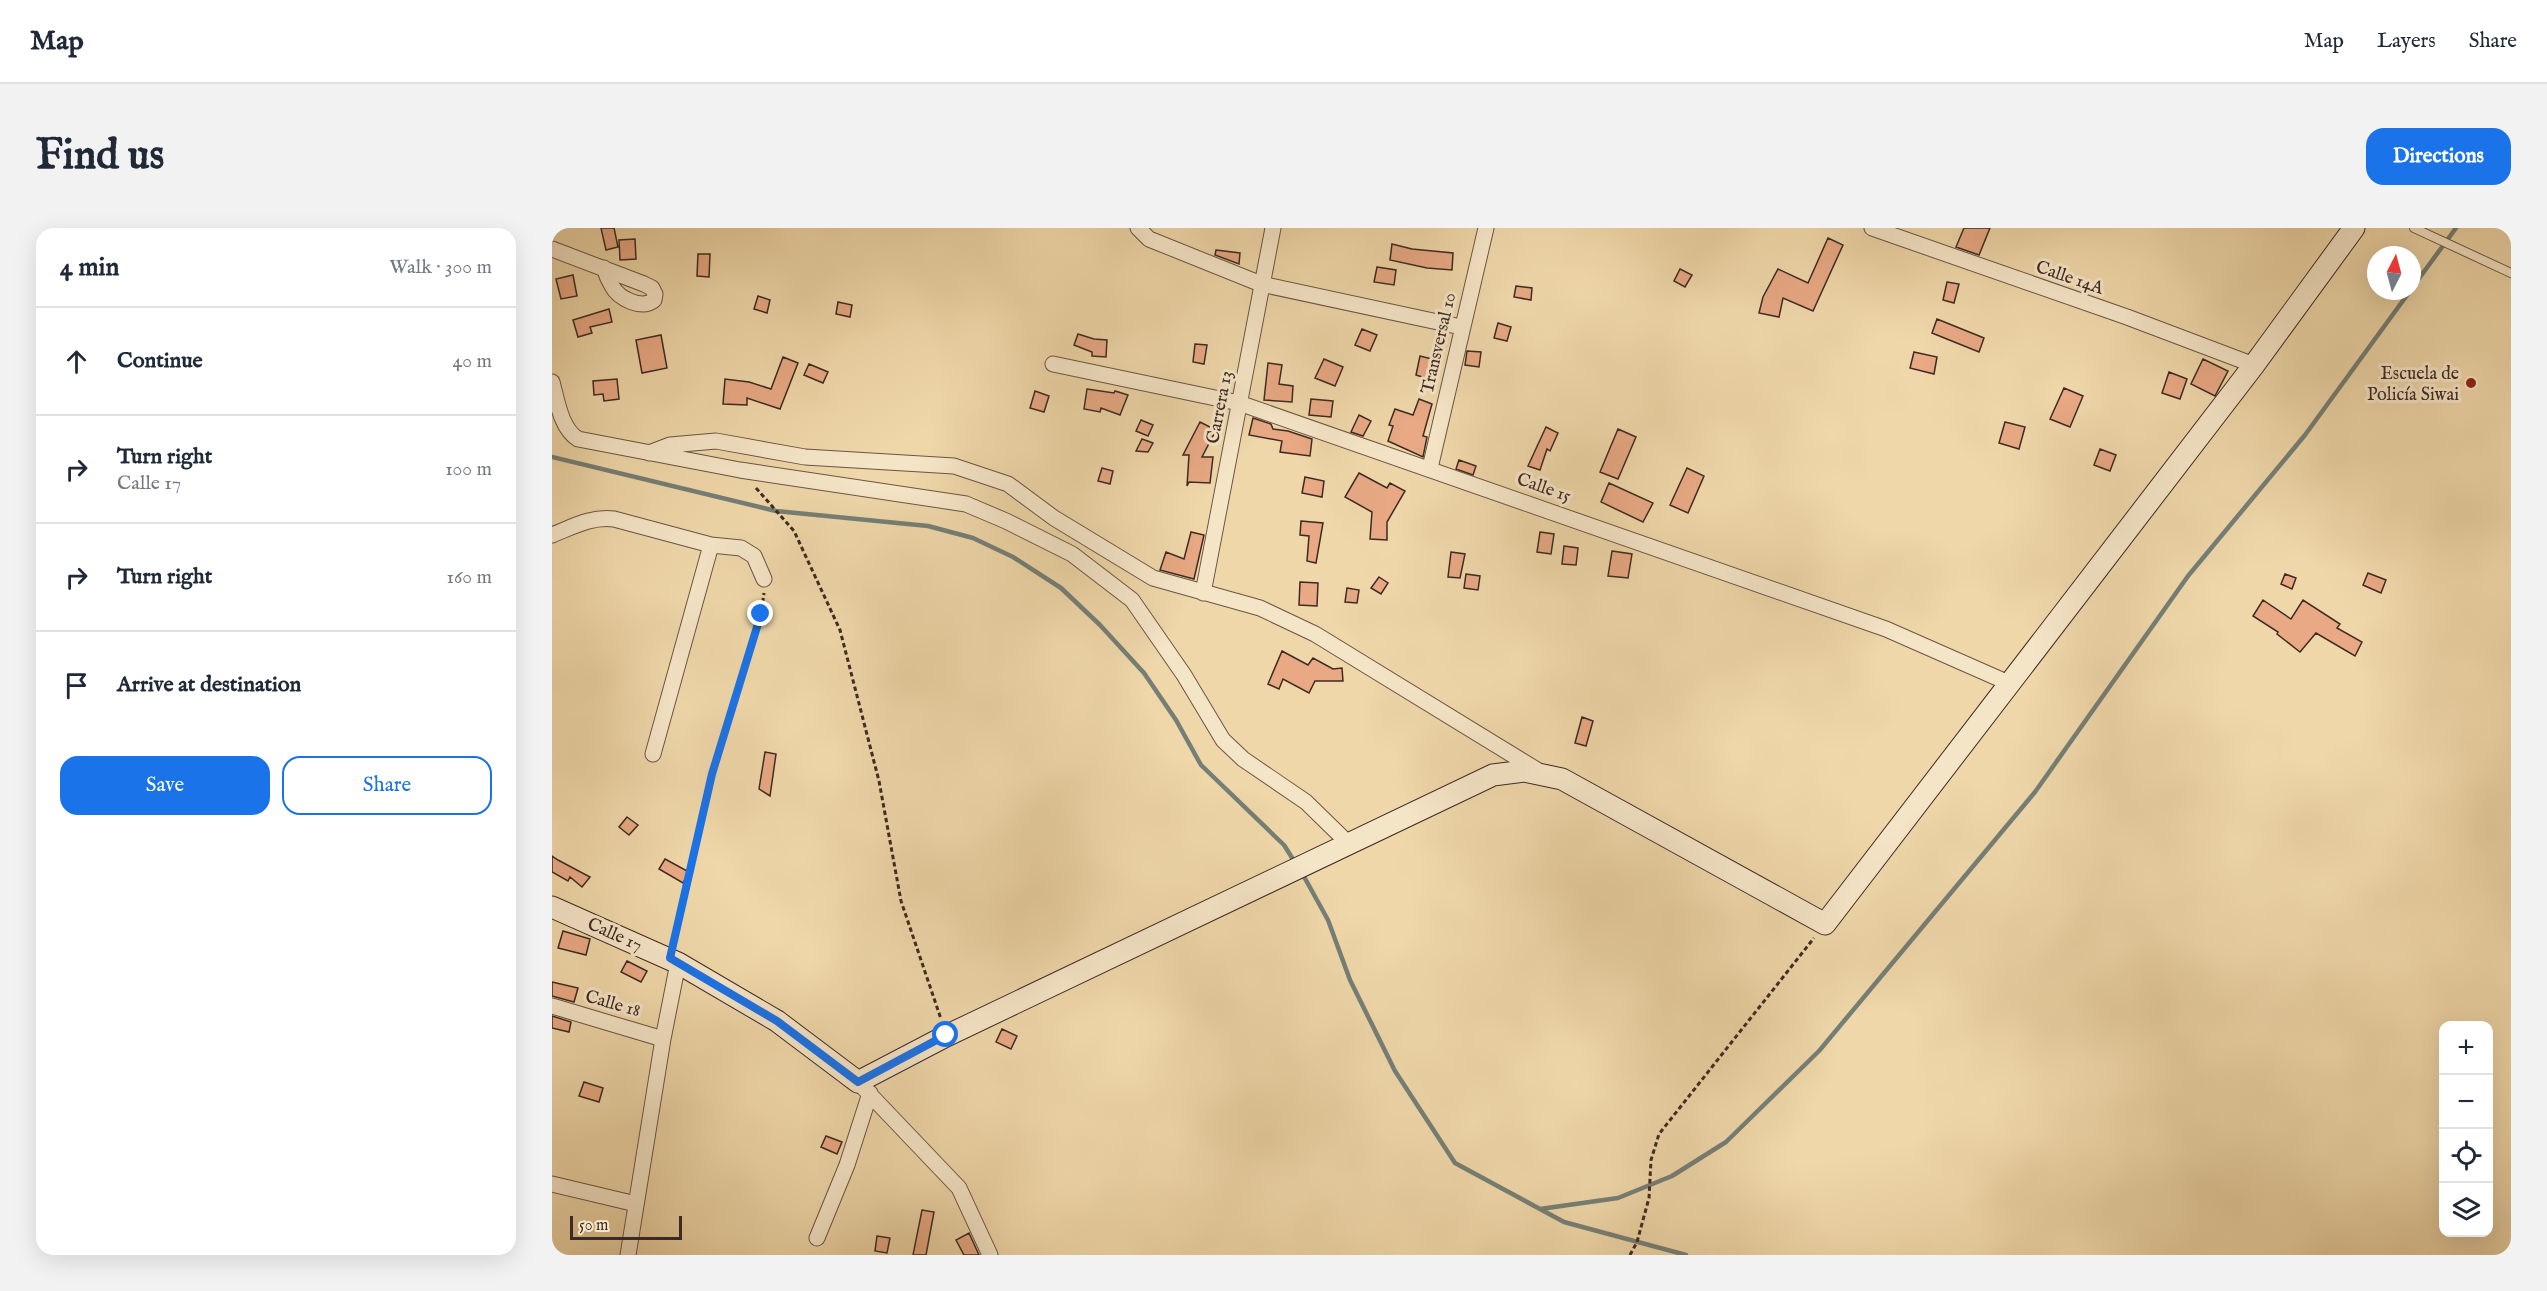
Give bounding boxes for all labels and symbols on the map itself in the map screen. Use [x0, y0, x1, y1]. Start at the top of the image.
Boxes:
north arrow [2367, 246, 2421, 300]
street label: Calle 14A [2033, 256, 2107, 301]
street label: Transversal 10 [1417, 290, 1462, 396]
place label: Escuela de Policía Siwai [2367, 363, 2459, 407]
street label: Carrera 13 [1202, 369, 1239, 446]
marker: Escuela de Policía Siwai [2464, 376, 2478, 390]
street label: Calle 15 [1513, 468, 1574, 509]
route end [747, 600, 773, 626]
street label: Calle 17 [583, 913, 645, 958]
street label: Calle 18 [582, 986, 643, 1023]
route start [932, 1021, 958, 1047]
scale bar [570, 1213, 682, 1240]

